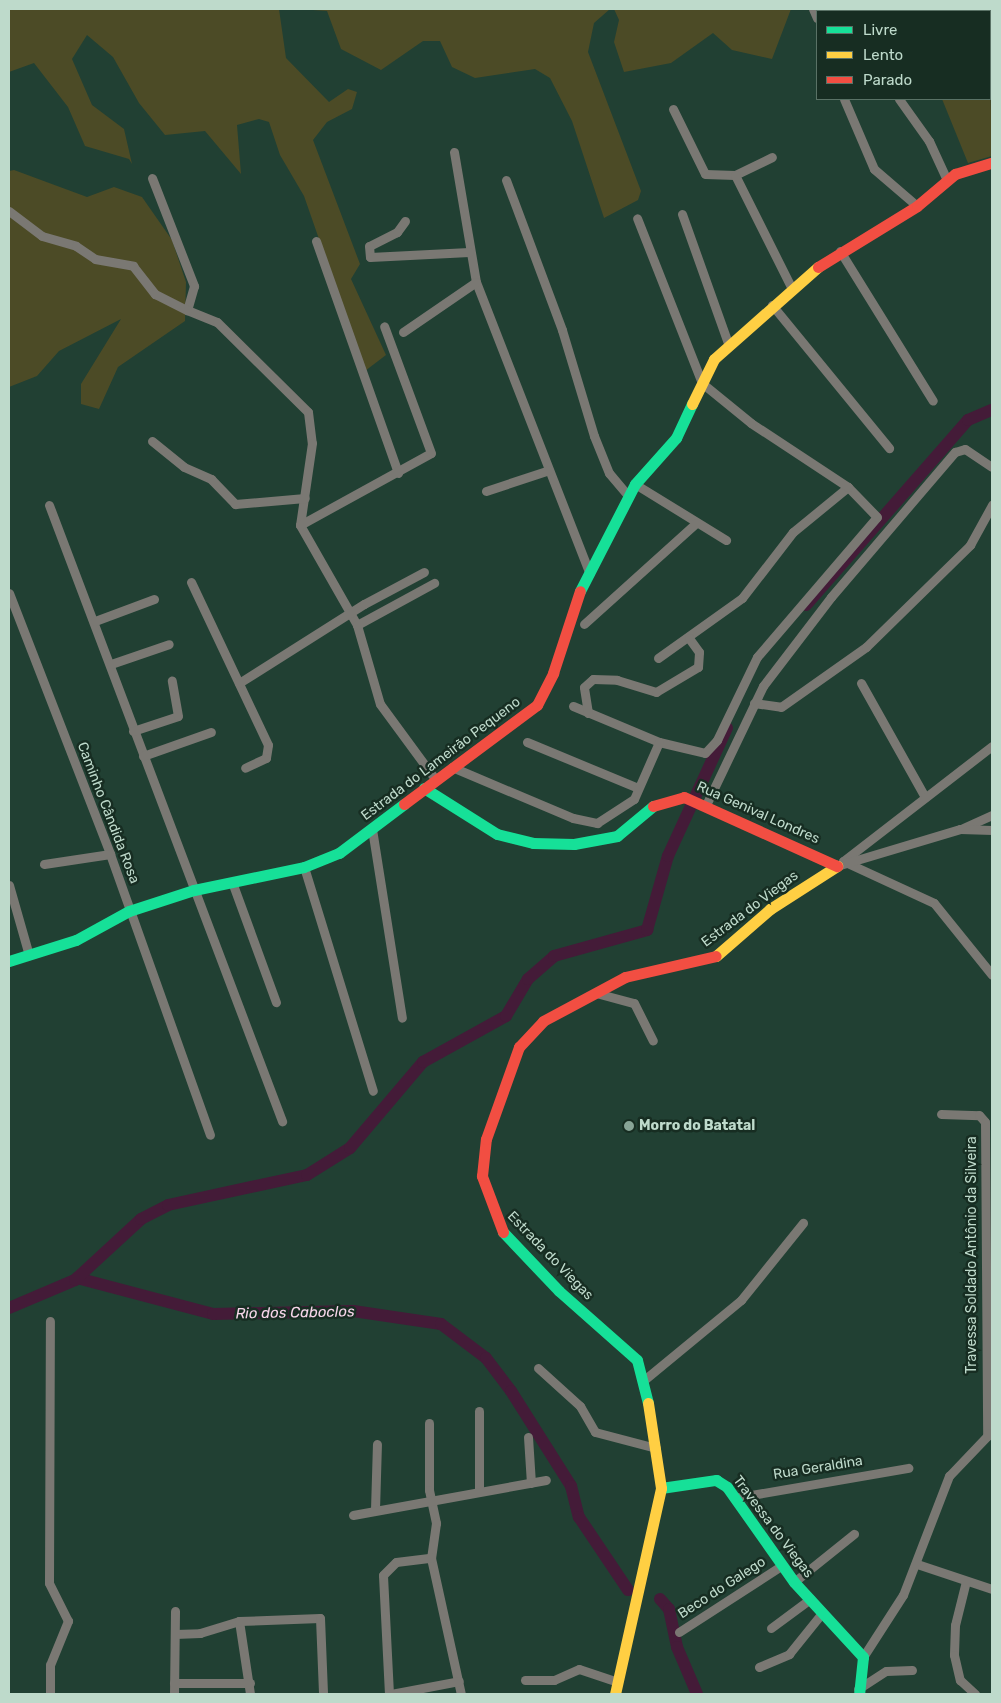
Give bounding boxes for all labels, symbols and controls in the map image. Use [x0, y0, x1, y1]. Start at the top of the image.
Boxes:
legend [816, 10, 991, 100]
text: Livre [863, 21, 897, 39]
text: Lento [863, 46, 903, 64]
text: Parado [863, 71, 912, 89]
street label: Estrada do Lameirão Pequeno [358, 694, 524, 824]
street label: Caminho Cândida Rosa [73, 740, 143, 886]
street label: Rua Genival Londres [694, 778, 822, 848]
street label: Estrada do Viegas [698, 867, 802, 951]
place label: Morro do Batatal [639, 1118, 755, 1134]
marker: Morro do Batatal [623, 1120, 635, 1132]
street label: Travessa Soldado Antônio da Silveira [964, 1136, 980, 1374]
street label: Estrada do Viegas [503, 1208, 597, 1304]
water label: Rio dos Caboclos [235, 1303, 355, 1323]
street label: Rua Geraldina [772, 1453, 864, 1483]
street label: Travessa do Viegas [729, 1472, 817, 1582]
street label: Beco do Galego [675, 1553, 769, 1623]

